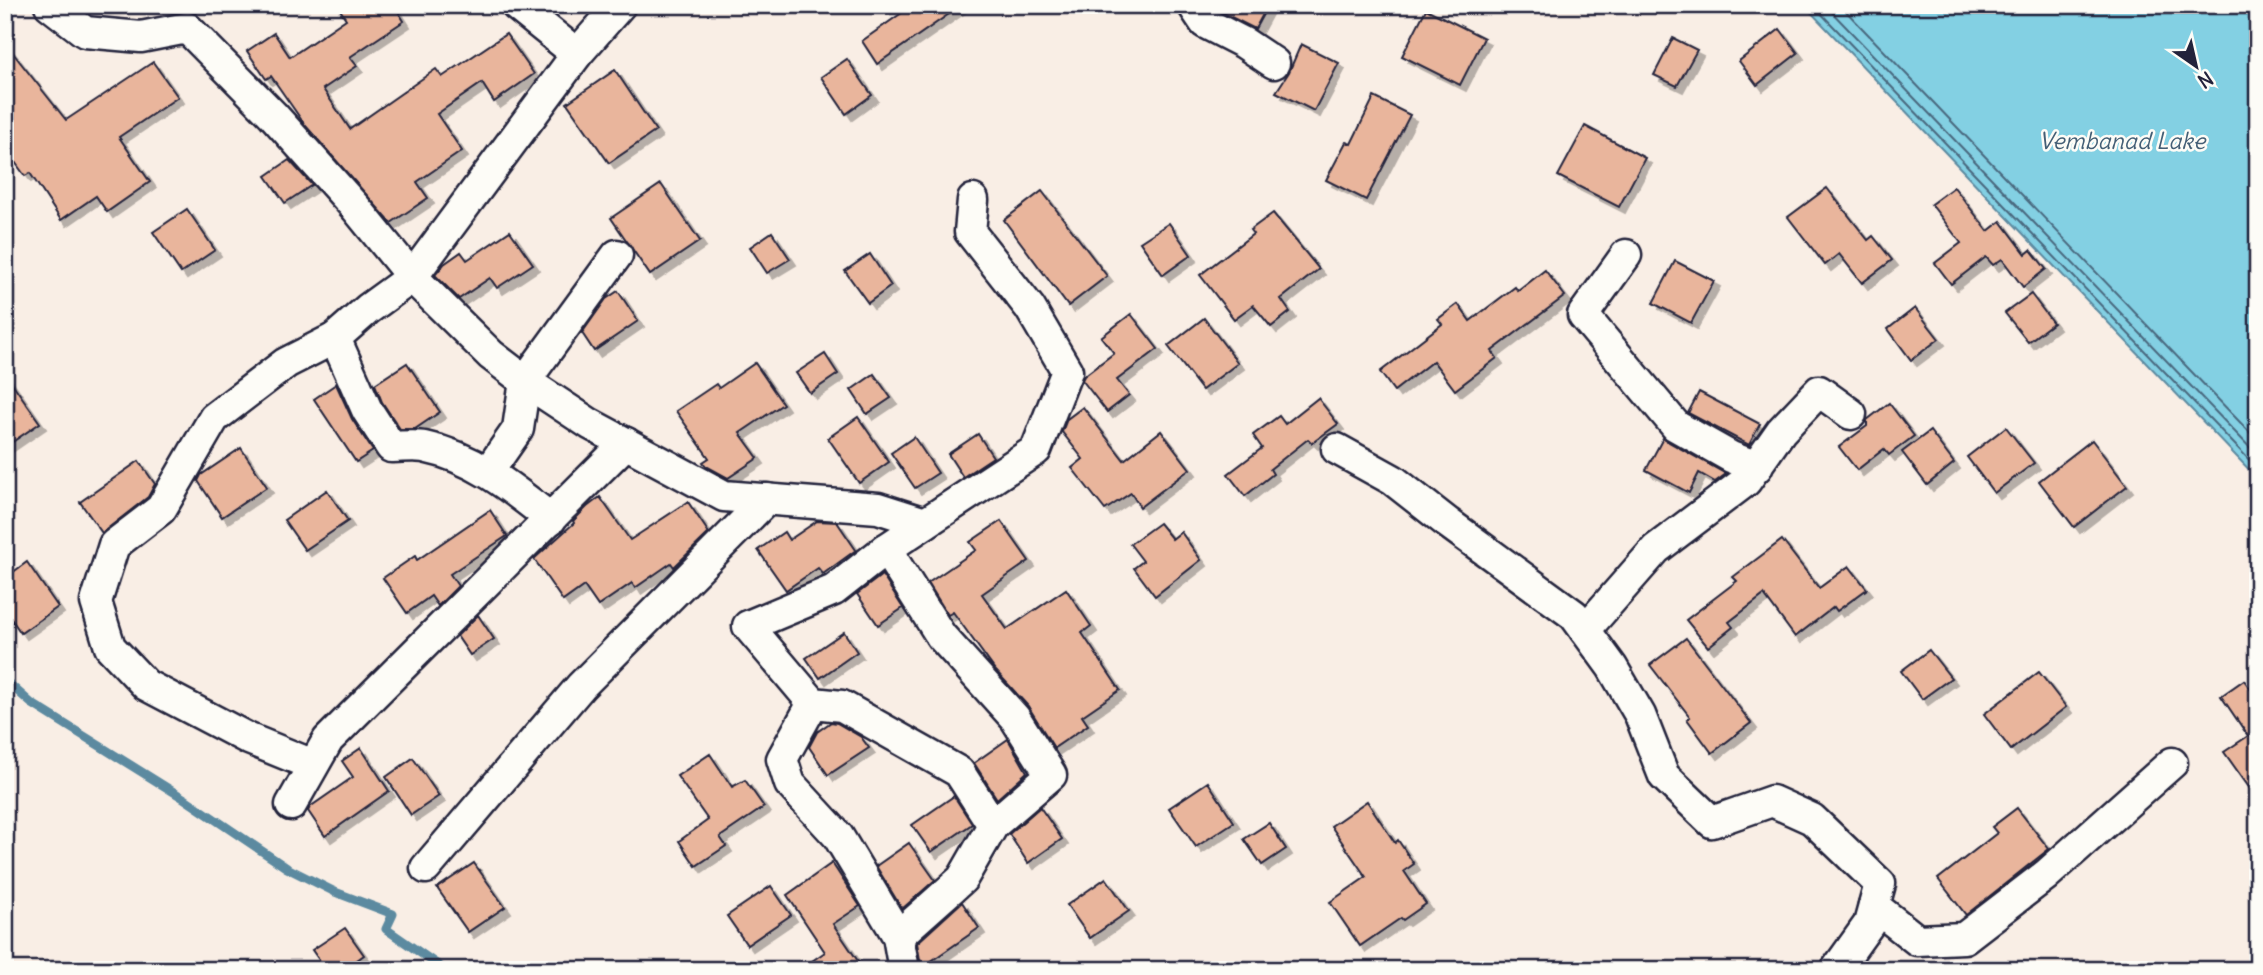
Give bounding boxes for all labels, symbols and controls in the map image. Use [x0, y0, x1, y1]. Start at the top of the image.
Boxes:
north arrow [2162, 32, 2232, 102]
text: N [2193, 66, 2218, 94]
water label: Vembanad Lake [2039, 126, 2207, 155]

